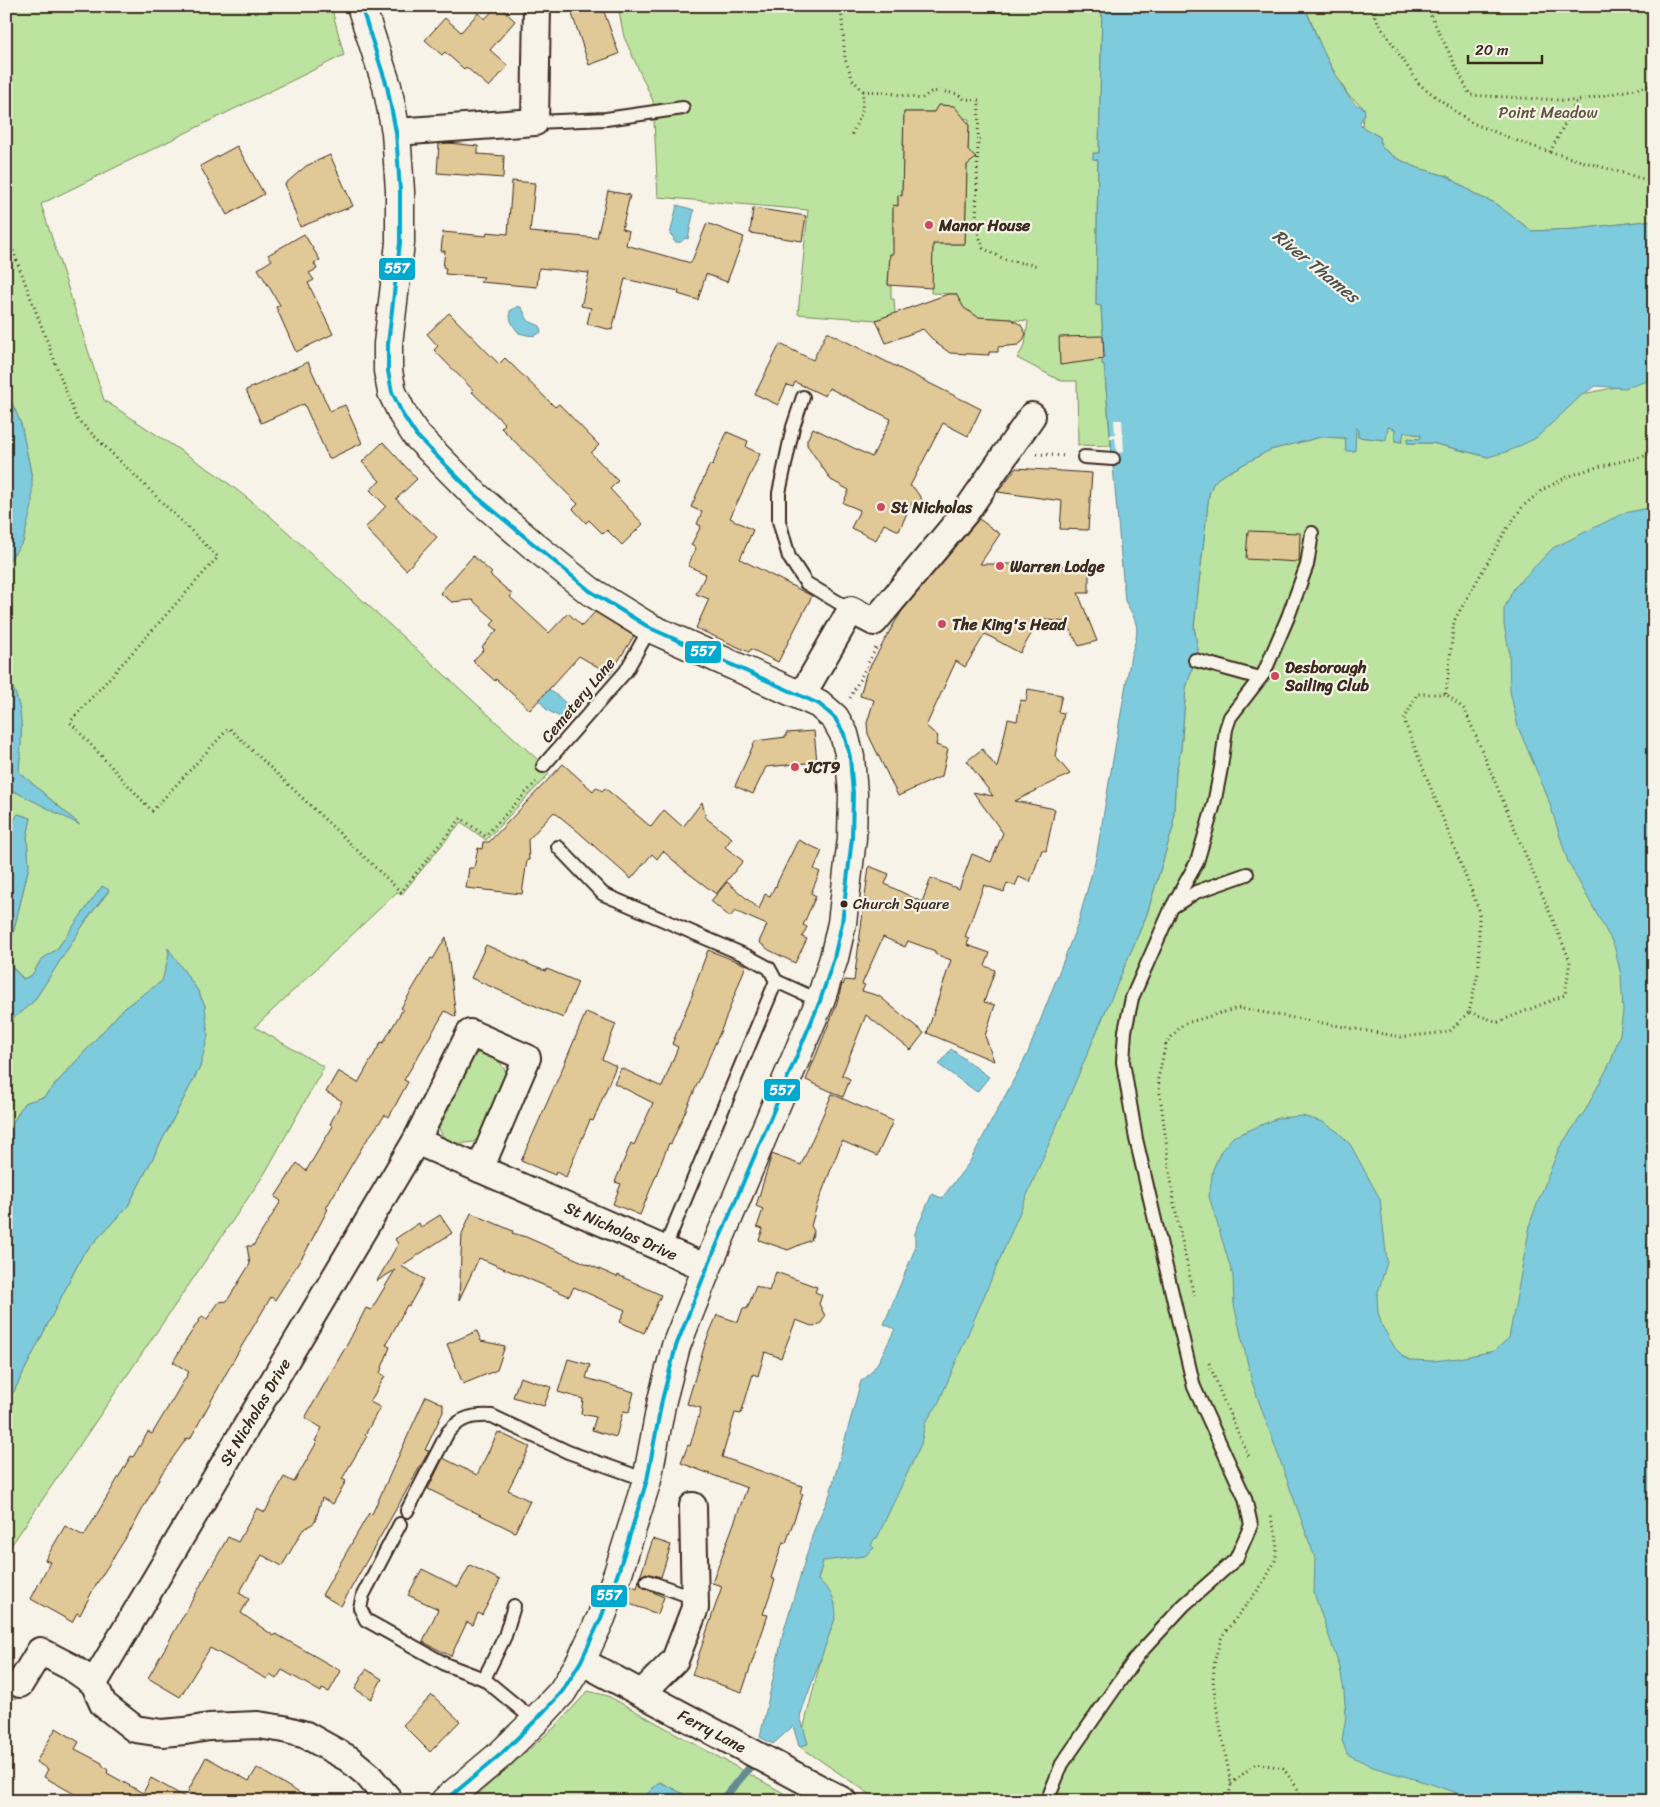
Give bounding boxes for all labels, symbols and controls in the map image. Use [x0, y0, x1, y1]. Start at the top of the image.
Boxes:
scale bar [1468, 32, 1541, 64]
text: 20 m [1475, 37, 1509, 63]
park label: Point Meadow [1498, 98, 1598, 127]
place label: Manor House [938, 211, 1031, 240]
marker: Manor House [923, 219, 935, 231]
water label: River Thames [1265, 221, 1368, 313]
text: 557 [384, 256, 411, 281]
line badge: 557 [378, 257, 416, 281]
place label: St Nicholas [890, 493, 973, 522]
marker: St Nicholas [875, 501, 887, 513]
place label: Warren Lodge [1010, 552, 1105, 581]
marker: Warren Lodge [994, 560, 1006, 572]
place label: The King's Head [952, 610, 1068, 639]
marker: The King's Head [936, 618, 948, 630]
text: 557 [690, 639, 717, 664]
line badge: 557 [684, 640, 722, 664]
street label: Cemetery Lane [533, 651, 623, 749]
place label: Desborough Sailing Club [1284, 653, 1369, 700]
marker: Desborough Sailing Club [1269, 670, 1281, 682]
place label: JCT9 [804, 753, 840, 782]
marker: JCT9 [789, 761, 801, 773]
place label: Church Square [853, 891, 949, 917]
marker: Church Square [839, 899, 849, 909]
line badge: 557 [763, 1078, 801, 1102]
text: 557 [769, 1078, 796, 1103]
street label: St Nicholas Drive [560, 1193, 682, 1269]
street label: St Nicholas Drive [211, 1352, 299, 1472]
text: 557 [596, 1583, 623, 1608]
line badge: 557 [590, 1584, 628, 1608]
street label: Ferry Lane [672, 1701, 752, 1761]

